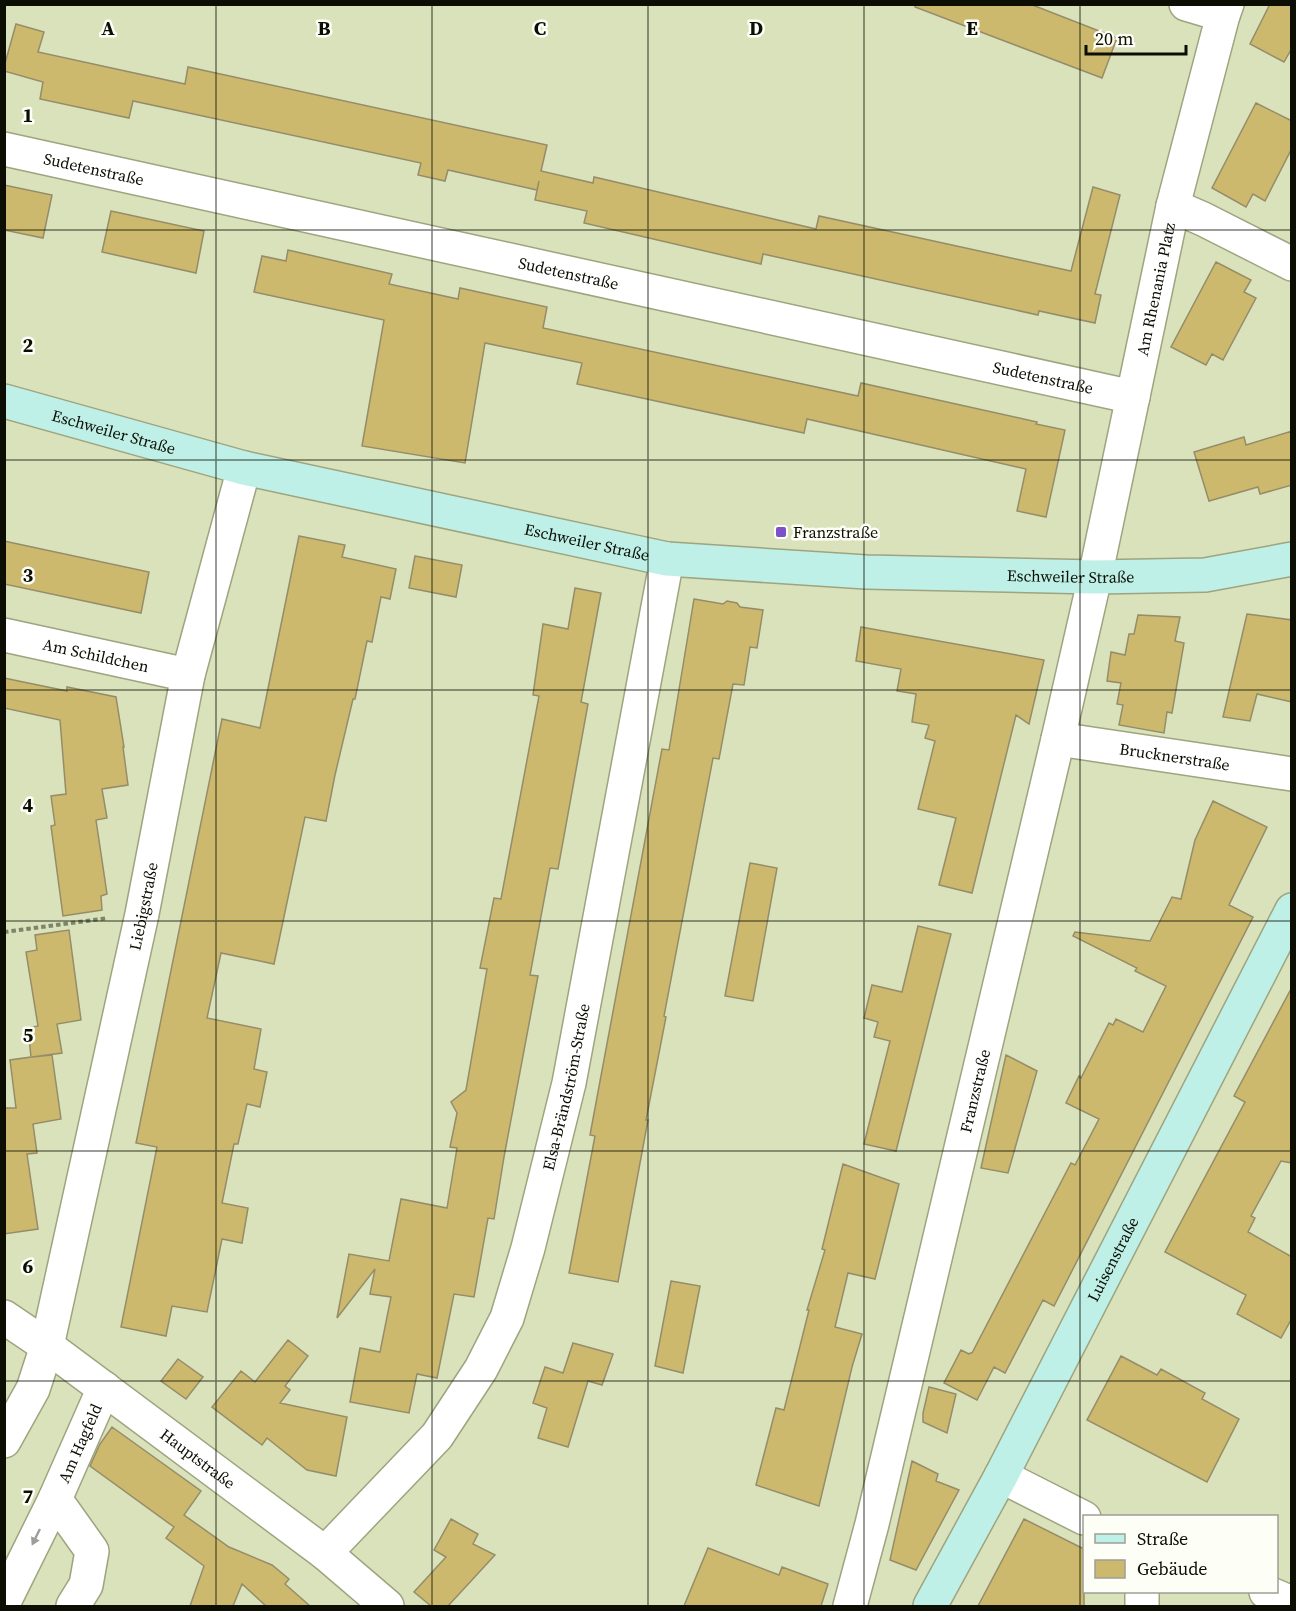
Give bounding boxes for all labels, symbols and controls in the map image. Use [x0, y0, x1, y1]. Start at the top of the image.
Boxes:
text: A [101, 14, 115, 42]
text: B [317, 14, 331, 42]
text: C [534, 14, 546, 42]
text: D [749, 14, 763, 42]
text: E [966, 14, 978, 42]
scale bar [1086, 18, 1186, 56]
text: 20 m [1095, 26, 1133, 51]
text: 1 [23, 101, 33, 129]
street label: Sudetenstraße [42, 147, 146, 190]
street label: Am Rhenania Platz [1131, 220, 1180, 358]
street label: Sudetenstraße [516, 251, 621, 295]
text: 2 [23, 331, 34, 359]
street label: Sudetenstraße [991, 356, 1095, 399]
street label: Eschweiler Straße [50, 404, 178, 459]
street label: Eschweiler Straße [522, 518, 652, 566]
place label: Franzstraße [793, 521, 878, 543]
marker: Franzstraße [774, 525, 788, 539]
text: 3 [23, 561, 34, 589]
street label: Eschweiler Straße [1007, 564, 1135, 588]
street label: Am Schildchen [41, 633, 151, 677]
street label: Brucknerstraße [1118, 737, 1231, 776]
text: 4 [23, 791, 34, 819]
street label: Liebigstraße [123, 860, 163, 952]
street label: Elsa-Brändström-Straße [537, 1002, 595, 1173]
text: 5 [23, 1021, 34, 1049]
street label: Franzstraße [954, 1047, 995, 1135]
street label: Luisenstraße [1082, 1213, 1143, 1305]
text: 6 [23, 1252, 34, 1280]
street label: Am Hagfeld [53, 1400, 107, 1486]
street label: Hauptstraße [156, 1423, 240, 1494]
text: 7 [23, 1482, 34, 1510]
legend [1083, 1515, 1278, 1593]
text: Straße [1137, 1526, 1188, 1551]
one-way arrow [32, 1528, 41, 1545]
text: Gebäude [1137, 1556, 1208, 1581]

